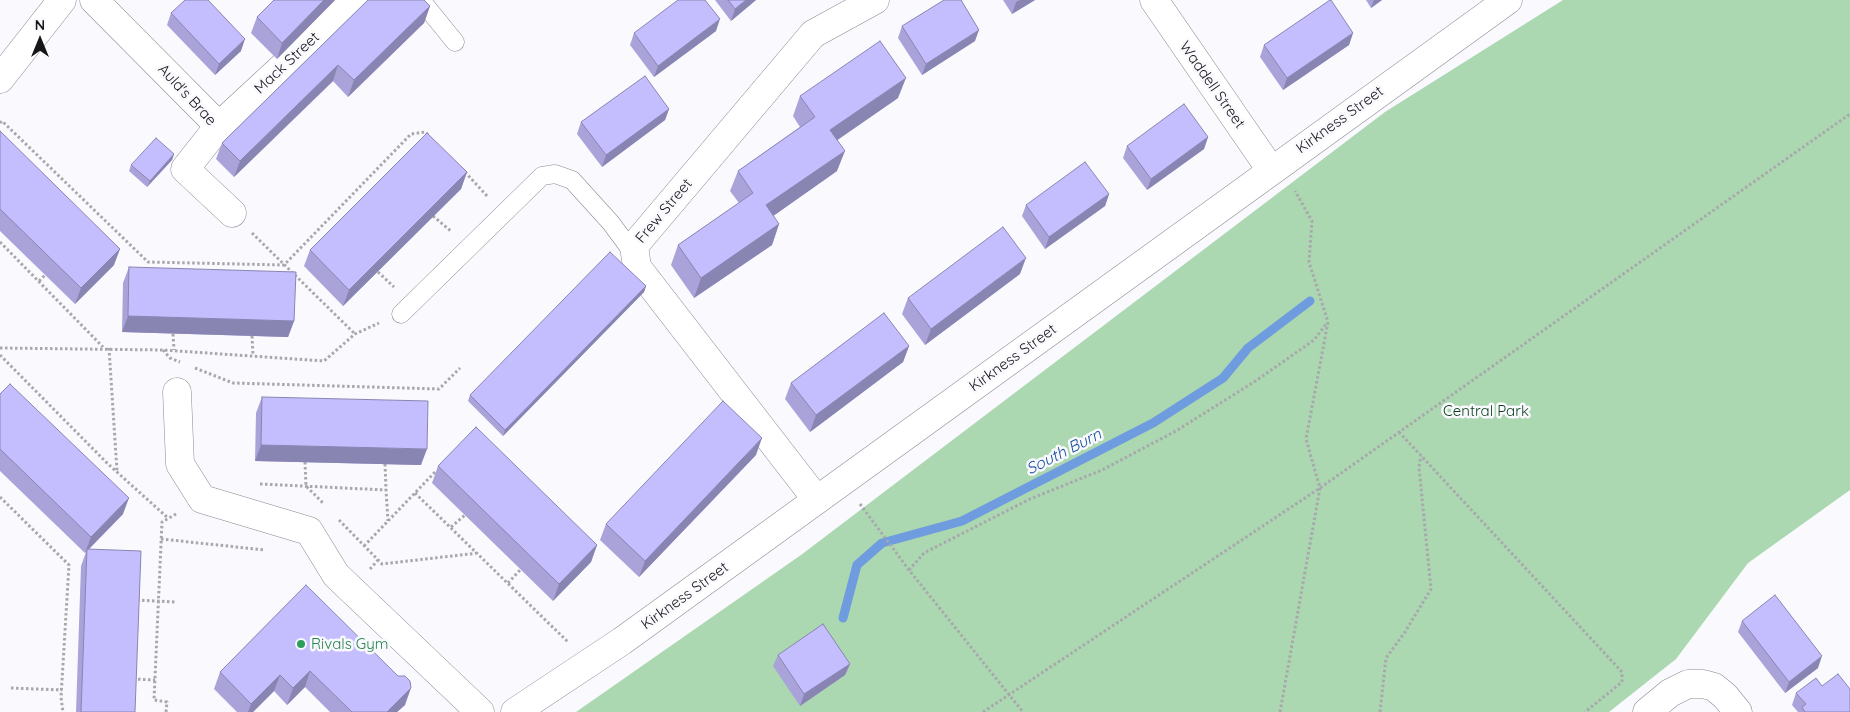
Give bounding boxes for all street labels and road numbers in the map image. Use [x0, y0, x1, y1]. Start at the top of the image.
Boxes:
street label: Mack Street [251, 28, 323, 98]
street label: Waddell Street [1175, 38, 1249, 132]
street label: Auld's Brae [154, 61, 220, 129]
street label: Kirkness Street [1293, 82, 1387, 158]
street label: Frew Street [632, 175, 696, 247]
street label: Kirkness Street [966, 320, 1060, 396]
street label: Kirkness Street [638, 558, 732, 634]

